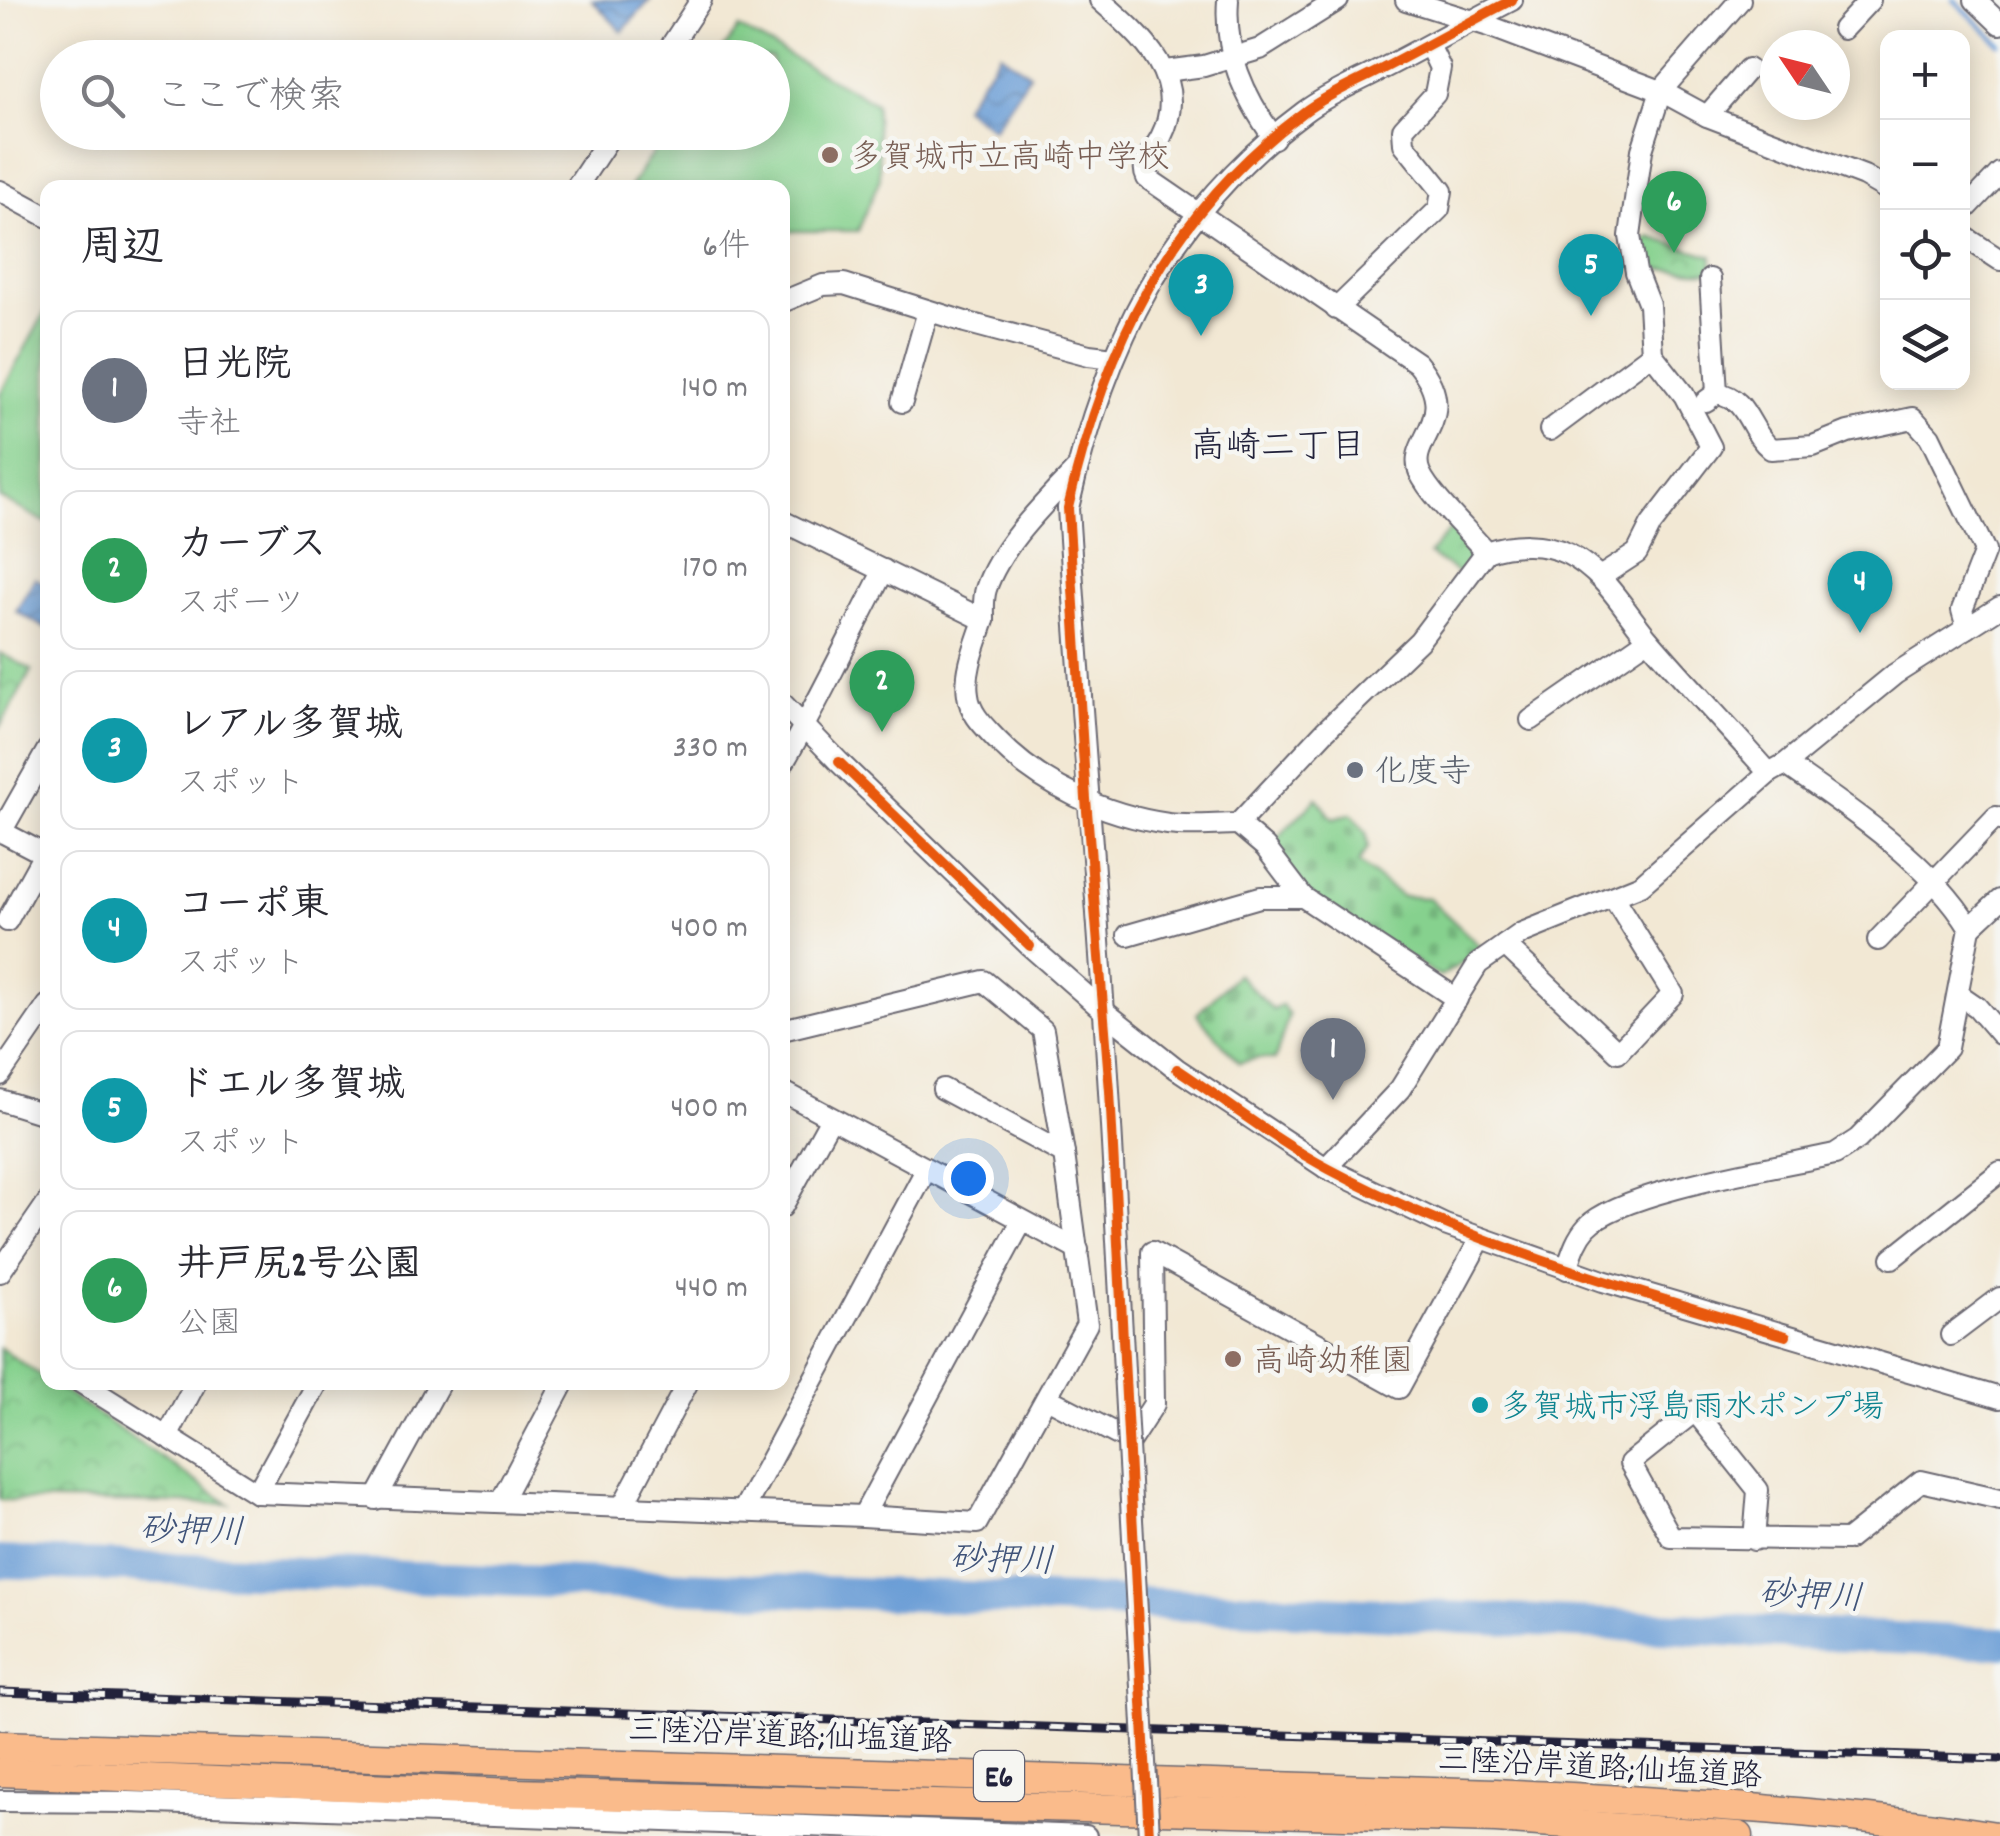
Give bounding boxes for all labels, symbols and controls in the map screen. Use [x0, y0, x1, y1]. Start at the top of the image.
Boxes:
north arrow [1760, 30, 1850, 120]
map controls [1880, 30, 1970, 390]
button: + [1880, 30, 1970, 120]
search box [40, 40, 790, 150]
icon: search [75, 68, 130, 123]
text: ここで検索 [155, 72, 345, 127]
button: − [1880, 120, 1970, 210]
place label: 多賀城市立高崎中学校 [850, 137, 1170, 183]
marker: 多賀城市立高崎中学校 [819, 144, 841, 166]
pin: 6 [1642, 170, 1706, 253]
button: locate [1880, 210, 1970, 300]
text: 周辺 [80, 221, 164, 281]
text: 6件 [702, 226, 750, 272]
pin: 5 [1558, 234, 1624, 316]
pin: 3 [1168, 254, 1234, 336]
button: layers [1880, 300, 1970, 390]
text: 日光院 [177, 340, 291, 395]
text: 1 [111, 367, 118, 413]
text: 140 m [681, 367, 748, 413]
text: 寺社 [177, 403, 241, 449]
district label: 高崎二丁目 [1190, 424, 1366, 474]
text: カーブス [177, 520, 327, 575]
text: 2 [108, 547, 121, 593]
text: 170 m [682, 547, 748, 593]
pin: 4 [1828, 550, 1892, 633]
text: スポーツ [177, 583, 304, 629]
pin: 2 [850, 650, 914, 732]
text: レアル多賀城 [177, 700, 403, 755]
text: 3 [107, 727, 122, 773]
text: 330 m [673, 727, 748, 773]
place label: 化度寺 [1375, 752, 1471, 798]
marker: 化度寺 [1344, 759, 1366, 781]
text: スポット [177, 763, 305, 809]
text: コーポ東 [177, 880, 329, 935]
text: 4 [108, 907, 121, 953]
text: 400 m [671, 907, 748, 953]
text: スポット [177, 943, 305, 989]
pin: 1 [1300, 1018, 1366, 1100]
text: ドエル多賀城 [177, 1060, 405, 1115]
text: 5 [107, 1087, 122, 1133]
text: 400 m [671, 1087, 748, 1133]
text: スポット [177, 1123, 305, 1169]
your location [943, 1153, 994, 1204]
text: 井戸尻2号公園 [177, 1240, 422, 1295]
text: 6 [107, 1267, 122, 1313]
text: 440 m [675, 1267, 748, 1313]
text: 公園 [177, 1303, 241, 1349]
place label: 高崎幼稚園 [1253, 1341, 1413, 1387]
marker: 高崎幼稚園 [1222, 1348, 1244, 1370]
place label: 多賀城市浮島雨水ポンプ場 [1500, 1387, 1884, 1433]
marker: 多賀城市浮島雨水ポンプ場 [1469, 1394, 1491, 1416]
water label: 砂押川 [138, 1507, 245, 1561]
water label: 砂押川 [948, 1536, 1055, 1590]
water label: 砂押川 [1757, 1571, 1864, 1627]
street label: 三陸沿岸道路;仙塩道路 [627, 1710, 953, 1768]
street label: 三陸沿岸道路;仙塩道路 [1436, 1740, 1763, 1802]
road number: E6 [974, 1751, 1024, 1801]

